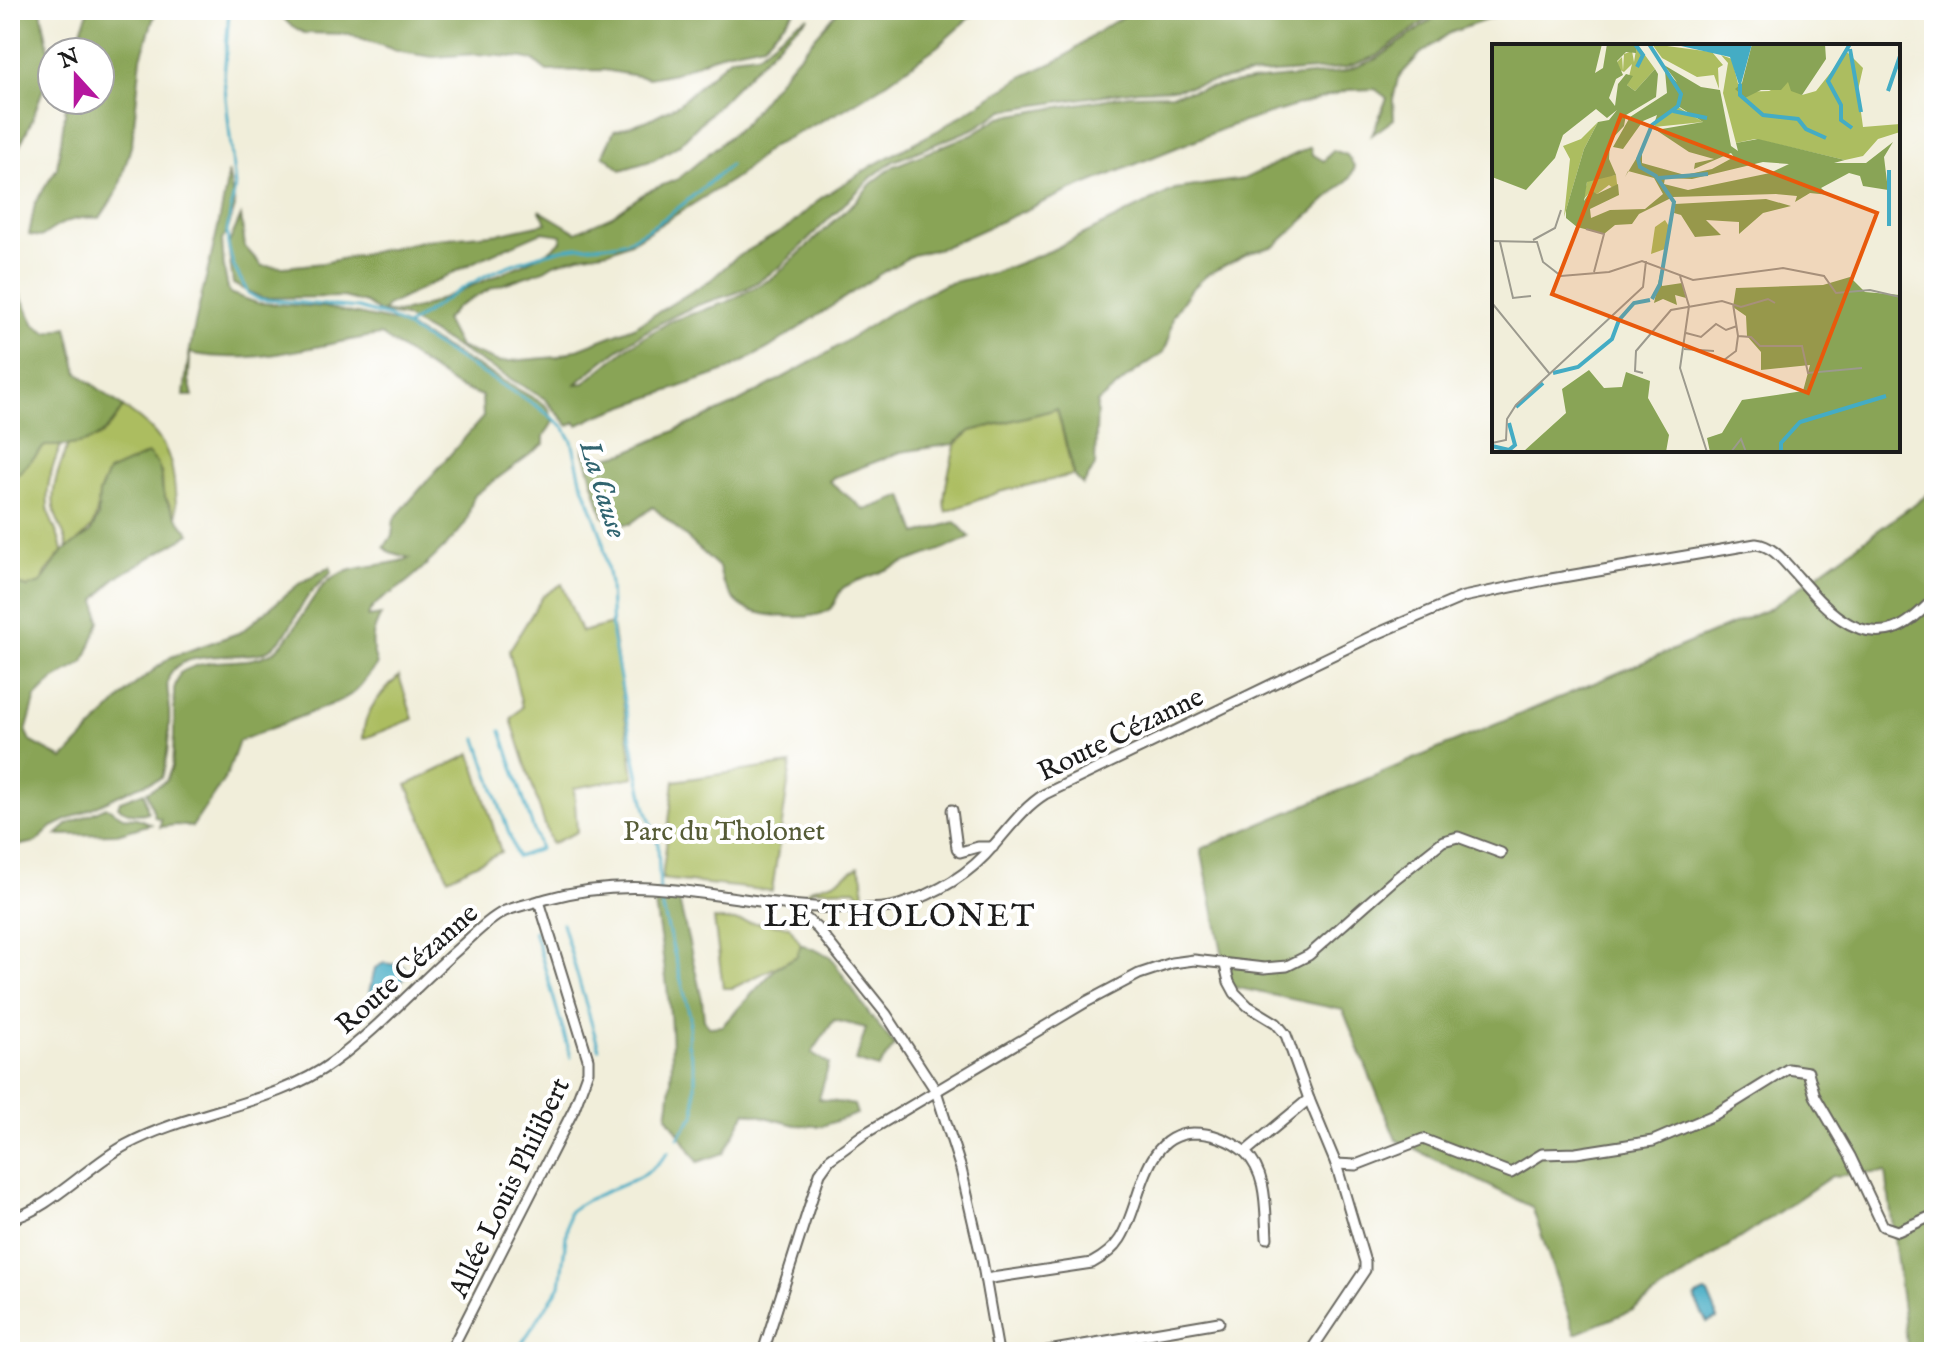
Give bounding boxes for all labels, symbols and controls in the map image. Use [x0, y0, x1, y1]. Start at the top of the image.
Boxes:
north arrow [36, 36, 116, 116]
text: N [55, 43, 83, 76]
inset map [1492, 44, 1900, 452]
water label: La Cause [569, 435, 635, 543]
street label: Route Cézanne [1033, 680, 1210, 790]
park label: Parc du Tholonet [623, 815, 826, 850]
street label: Route Cézanne [329, 897, 486, 1043]
district label: LE THOLONET [764, 897, 1036, 938]
street label: Allée Louis Philibert [441, 1072, 579, 1305]

